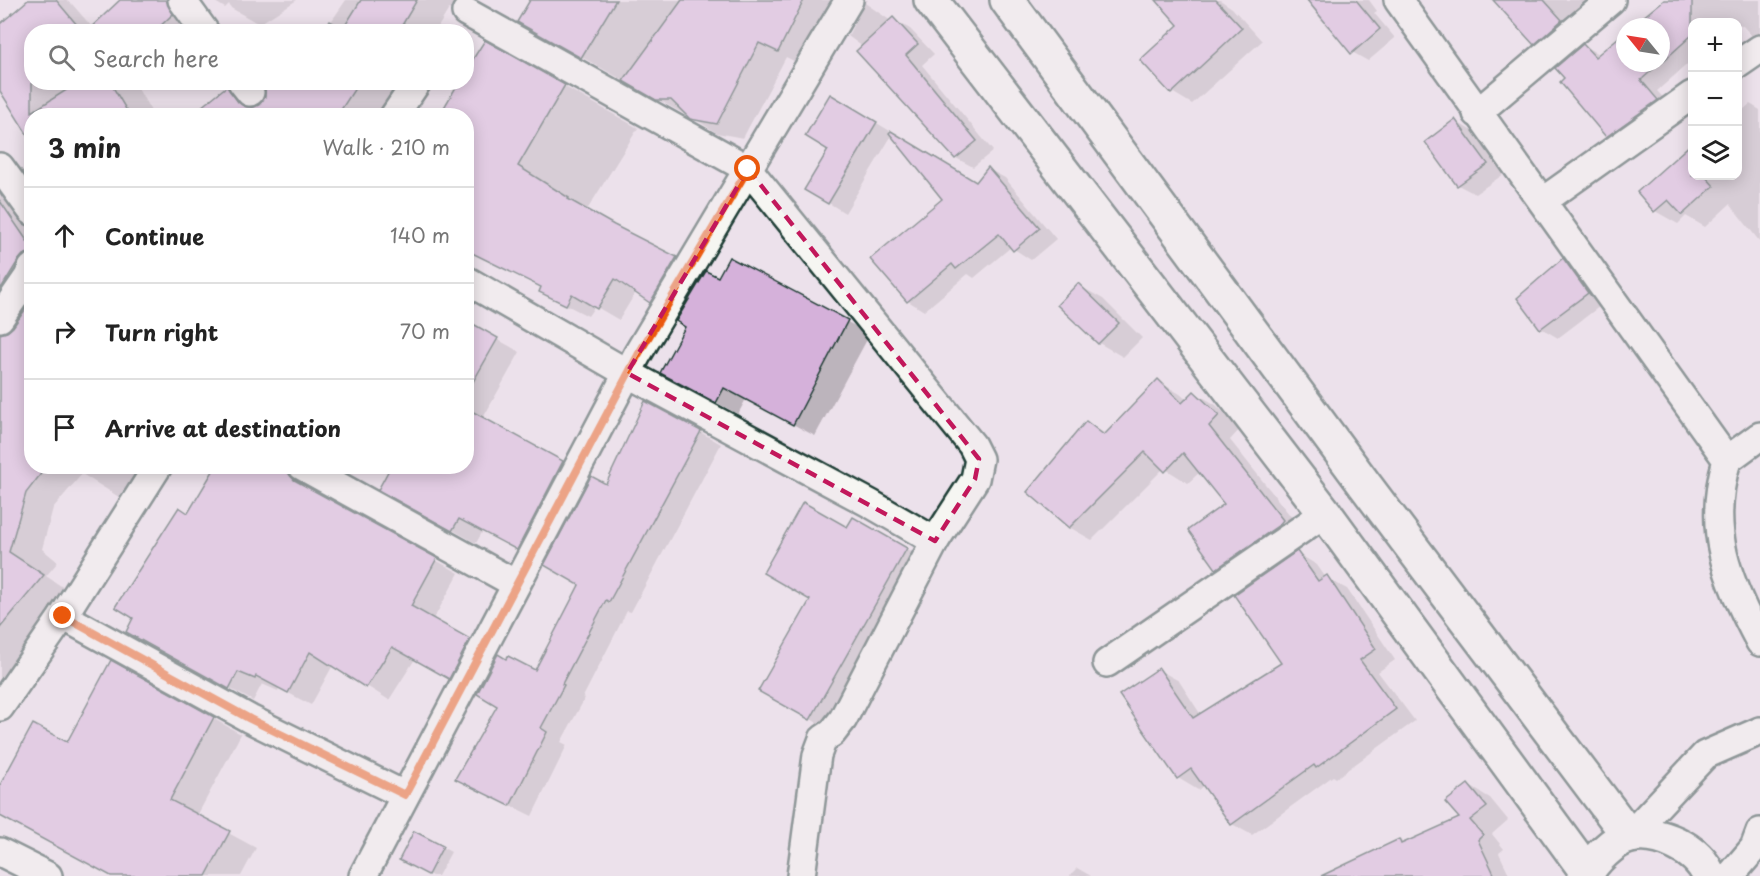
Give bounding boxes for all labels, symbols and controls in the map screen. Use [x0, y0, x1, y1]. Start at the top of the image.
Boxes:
north arrow [1616, 18, 1670, 72]
map controls [1688, 18, 1742, 180]
button: + [1688, 18, 1742, 72]
search box [24, 24, 474, 90]
icon: search [45, 41, 78, 74]
text: Search here [93, 41, 219, 74]
button: − [1688, 72, 1742, 126]
button: layers [1688, 126, 1742, 180]
text: 3 min [48, 128, 121, 167]
text: Walk · 210 m [323, 132, 450, 162]
route start [734, 155, 760, 181]
icon: ahead [48, 219, 81, 252]
text: Continue [105, 219, 204, 252]
text: 140 m [390, 220, 450, 250]
icon: right [48, 315, 81, 348]
text: Turn right [105, 315, 218, 348]
text: 70 m [400, 316, 450, 346]
icon: arrive [48, 411, 81, 444]
text: Arrive at destination [105, 411, 341, 444]
route end [49, 602, 75, 628]

